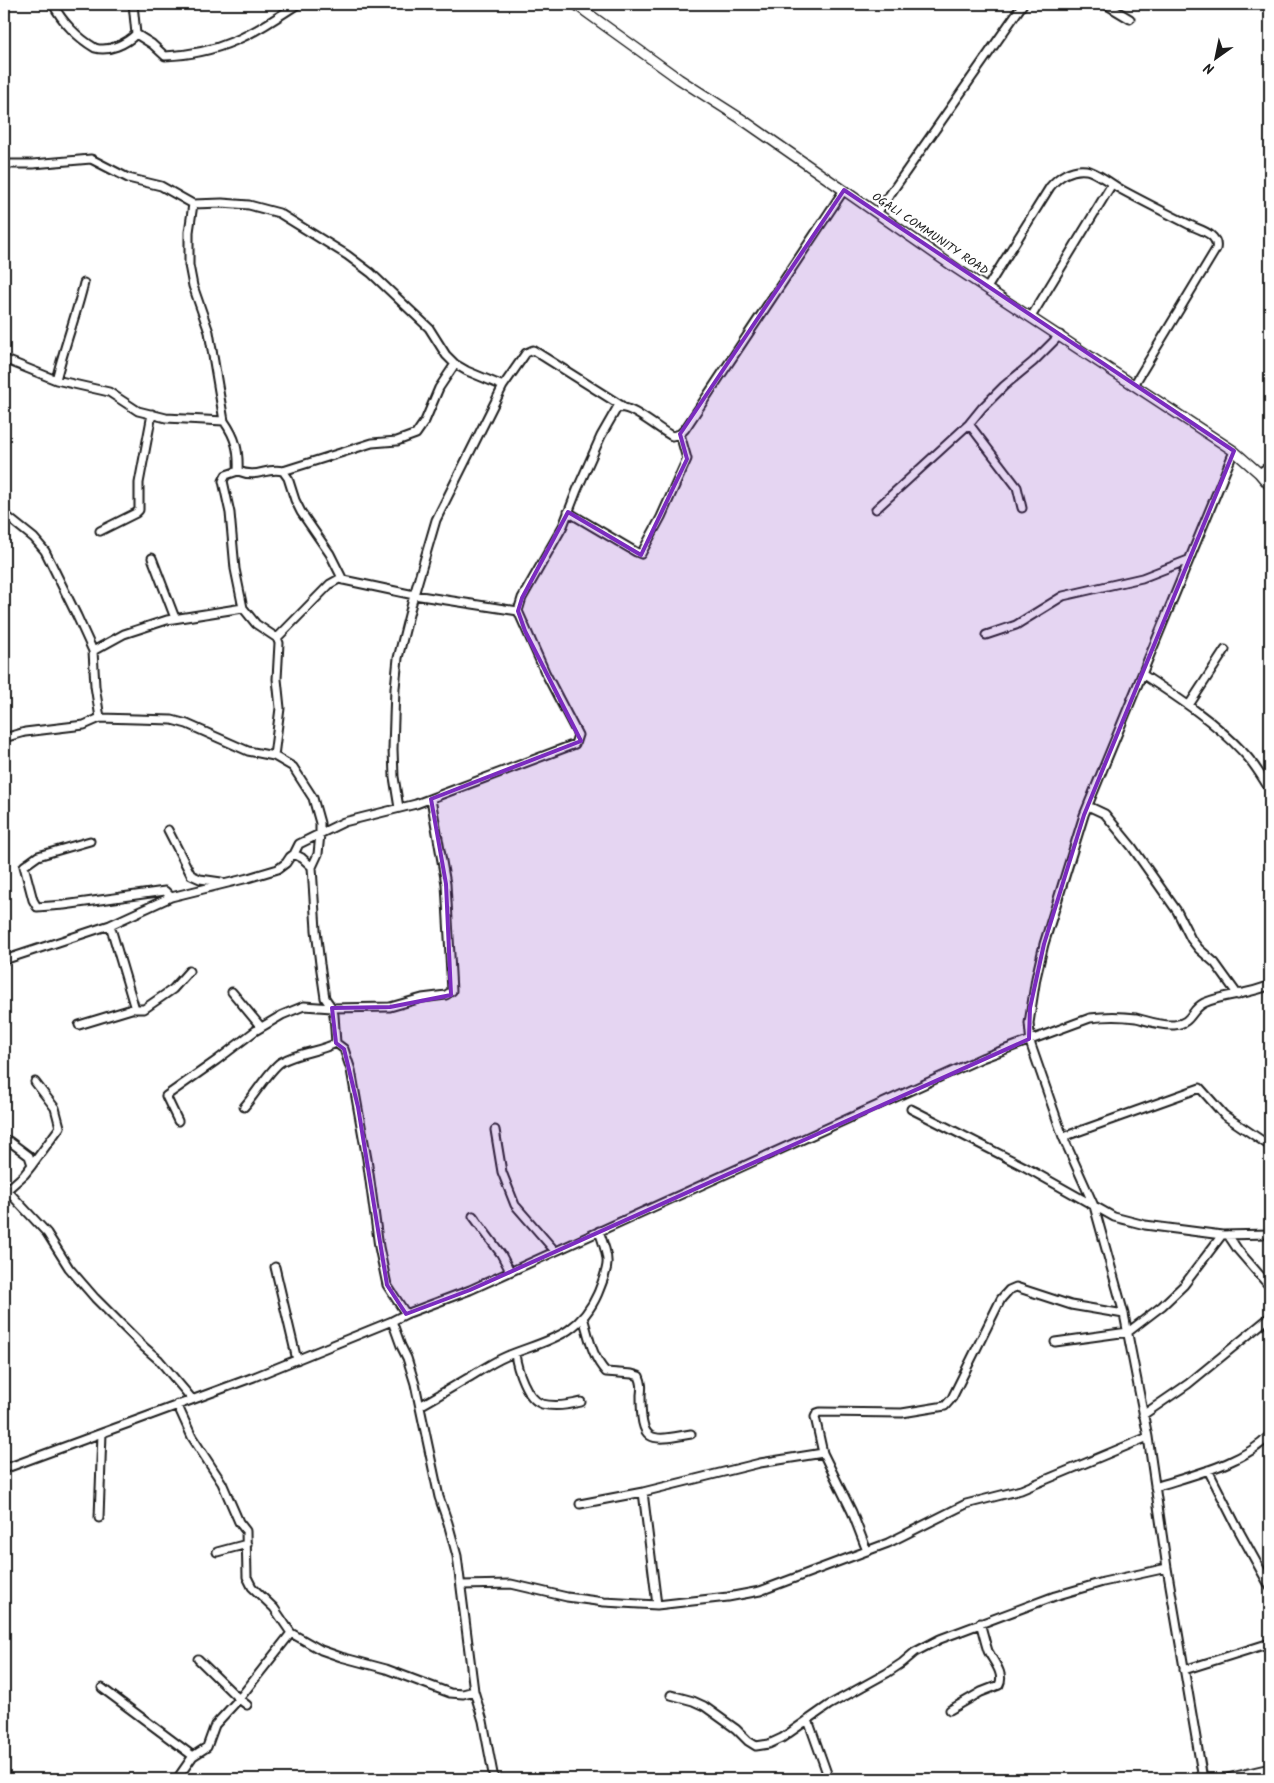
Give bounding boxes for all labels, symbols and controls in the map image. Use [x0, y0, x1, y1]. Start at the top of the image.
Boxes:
north arrow [1192, 32, 1242, 82]
text: N [1200, 56, 1219, 80]
street label: OGALI COMMUNITY ROAD [868, 188, 992, 280]

